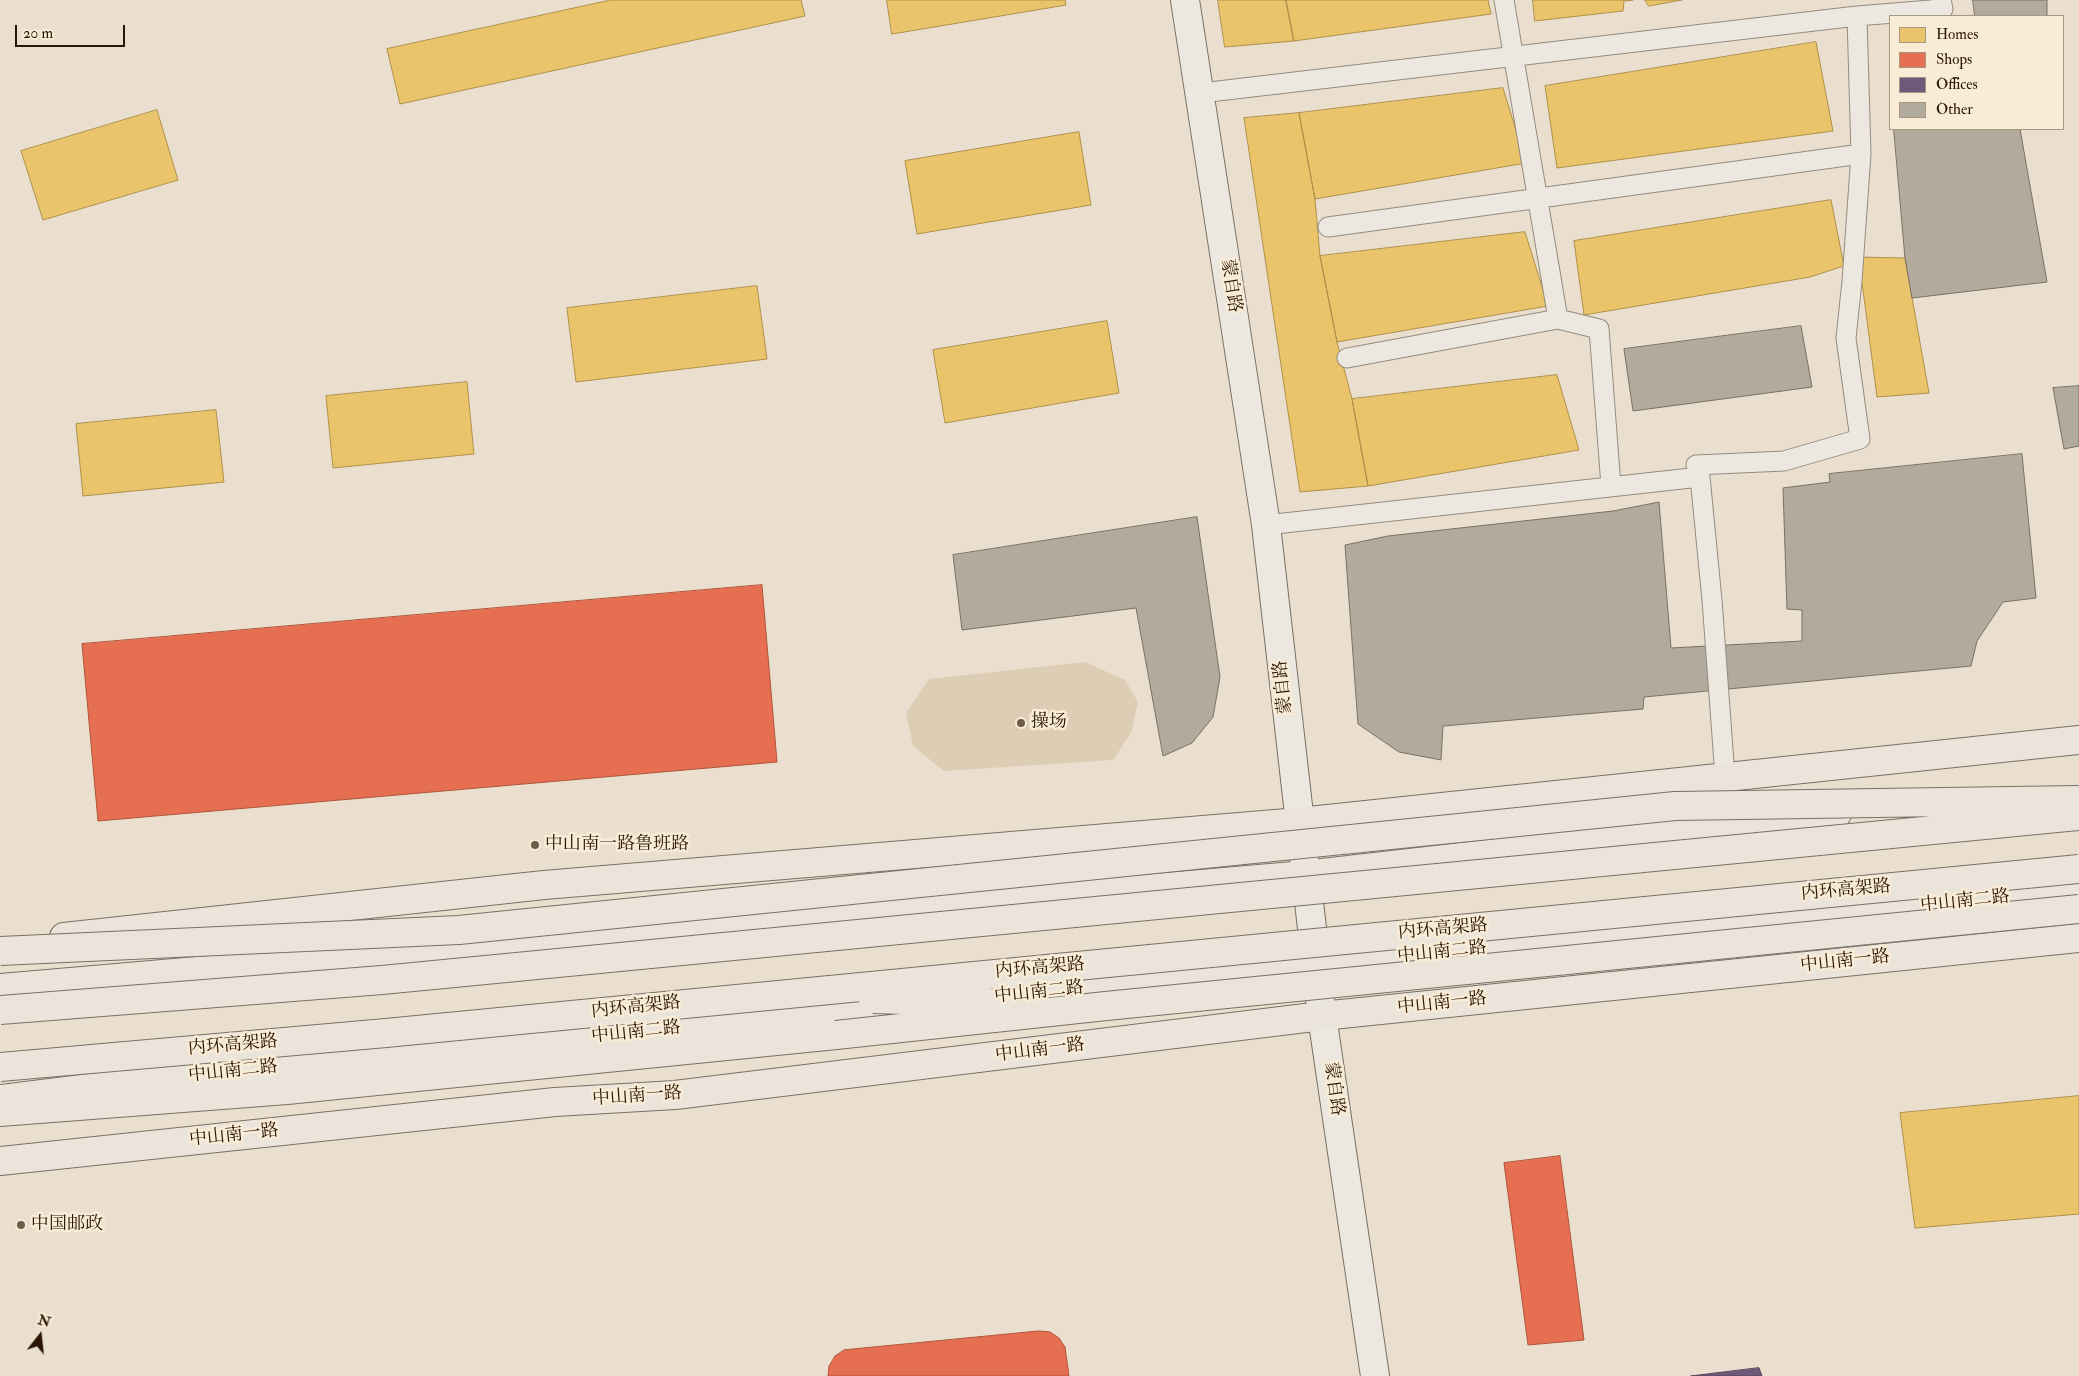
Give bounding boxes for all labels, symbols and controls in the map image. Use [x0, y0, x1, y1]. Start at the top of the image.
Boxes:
scale bar [18, 15, 128, 47]
legend [1889, 15, 2064, 130]
text: 20 m [23, 24, 53, 43]
text: Homes [1936, 25, 1978, 44]
text: Shops [1936, 50, 1972, 69]
text: Offices [1936, 75, 1978, 94]
text: Other [1936, 100, 1973, 119]
street label: 蒙自路 [1215, 258, 1245, 314]
street label: 蒙自路 [1270, 659, 1298, 715]
place label: 操场 [1031, 712, 1067, 734]
marker: 操场 [1015, 717, 1027, 729]
place label: 中山南一路鲁班路 [545, 834, 689, 856]
marker: 中山南一路鲁班路 [529, 839, 541, 851]
street label: 内环高架路 [1800, 876, 1892, 906]
street label: 中山南二路 [1919, 887, 2011, 917]
street label: 内环高架路 [1397, 915, 1489, 945]
street label: 中山南二路 [1396, 938, 1488, 968]
street label: 中山南一路 [1799, 947, 1891, 977]
street label: 内环高架路 [994, 954, 1086, 984]
street label: 中山南二路 [993, 978, 1085, 1008]
street label: 中山南一路 [1396, 989, 1488, 1019]
street label: 内环高架路 [590, 993, 682, 1023]
street label: 中山南二路 [590, 1018, 682, 1048]
street label: 内环高架路 [187, 1031, 279, 1061]
street label: 中山南一路 [994, 1035, 1086, 1067]
street label: 中山南二路 [187, 1057, 279, 1087]
street label: 蒙自路 [1319, 1061, 1347, 1117]
street label: 中山南一路 [591, 1083, 683, 1111]
street label: 中山南一路 [188, 1121, 280, 1151]
place label: 中国邮政 [31, 1214, 103, 1236]
marker: 中国邮政 [15, 1219, 27, 1231]
north arrow [15, 1311, 65, 1361]
text: N [36, 1311, 53, 1331]

